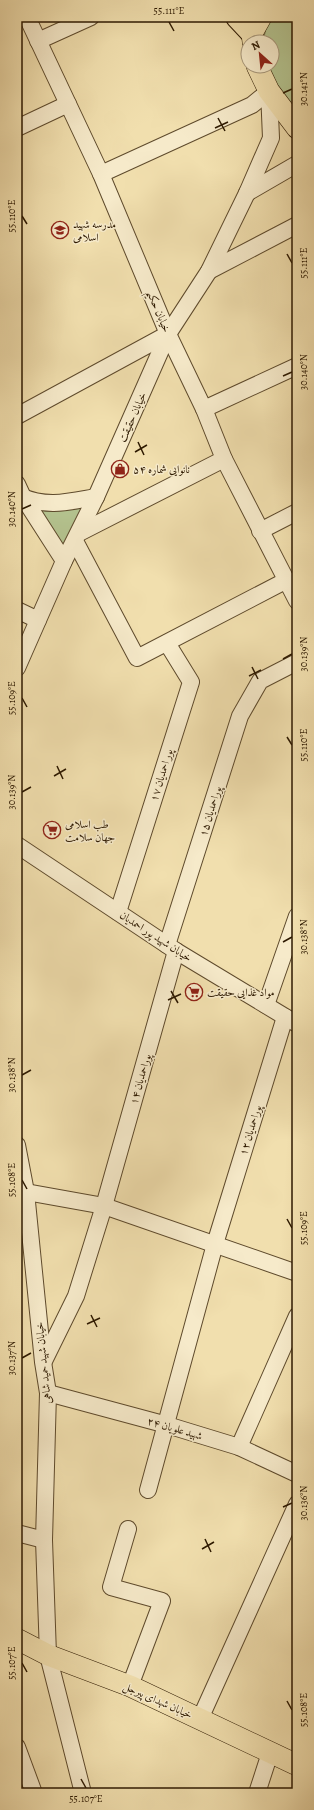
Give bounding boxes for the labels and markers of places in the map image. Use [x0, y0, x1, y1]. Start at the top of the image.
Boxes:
place label: مدرسه شهید اسلامی [73, 217, 116, 245]
school or university icon: مدرسه شهید اسلامی [50, 220, 70, 240]
shop icon: نانوایی شماره ۵۴ [110, 459, 130, 479]
place label: نانوایی شماره ۵۴ [133, 462, 190, 477]
place label: طب اسلامی جهان سلامت [65, 817, 115, 845]
supermarket icon: طب اسلامی جهان سلامت [42, 820, 62, 840]
supermarket icon: مواد غذایی حقیقت [184, 982, 204, 1002]
place label: مواد غذایی حقیقت [207, 985, 275, 1000]

